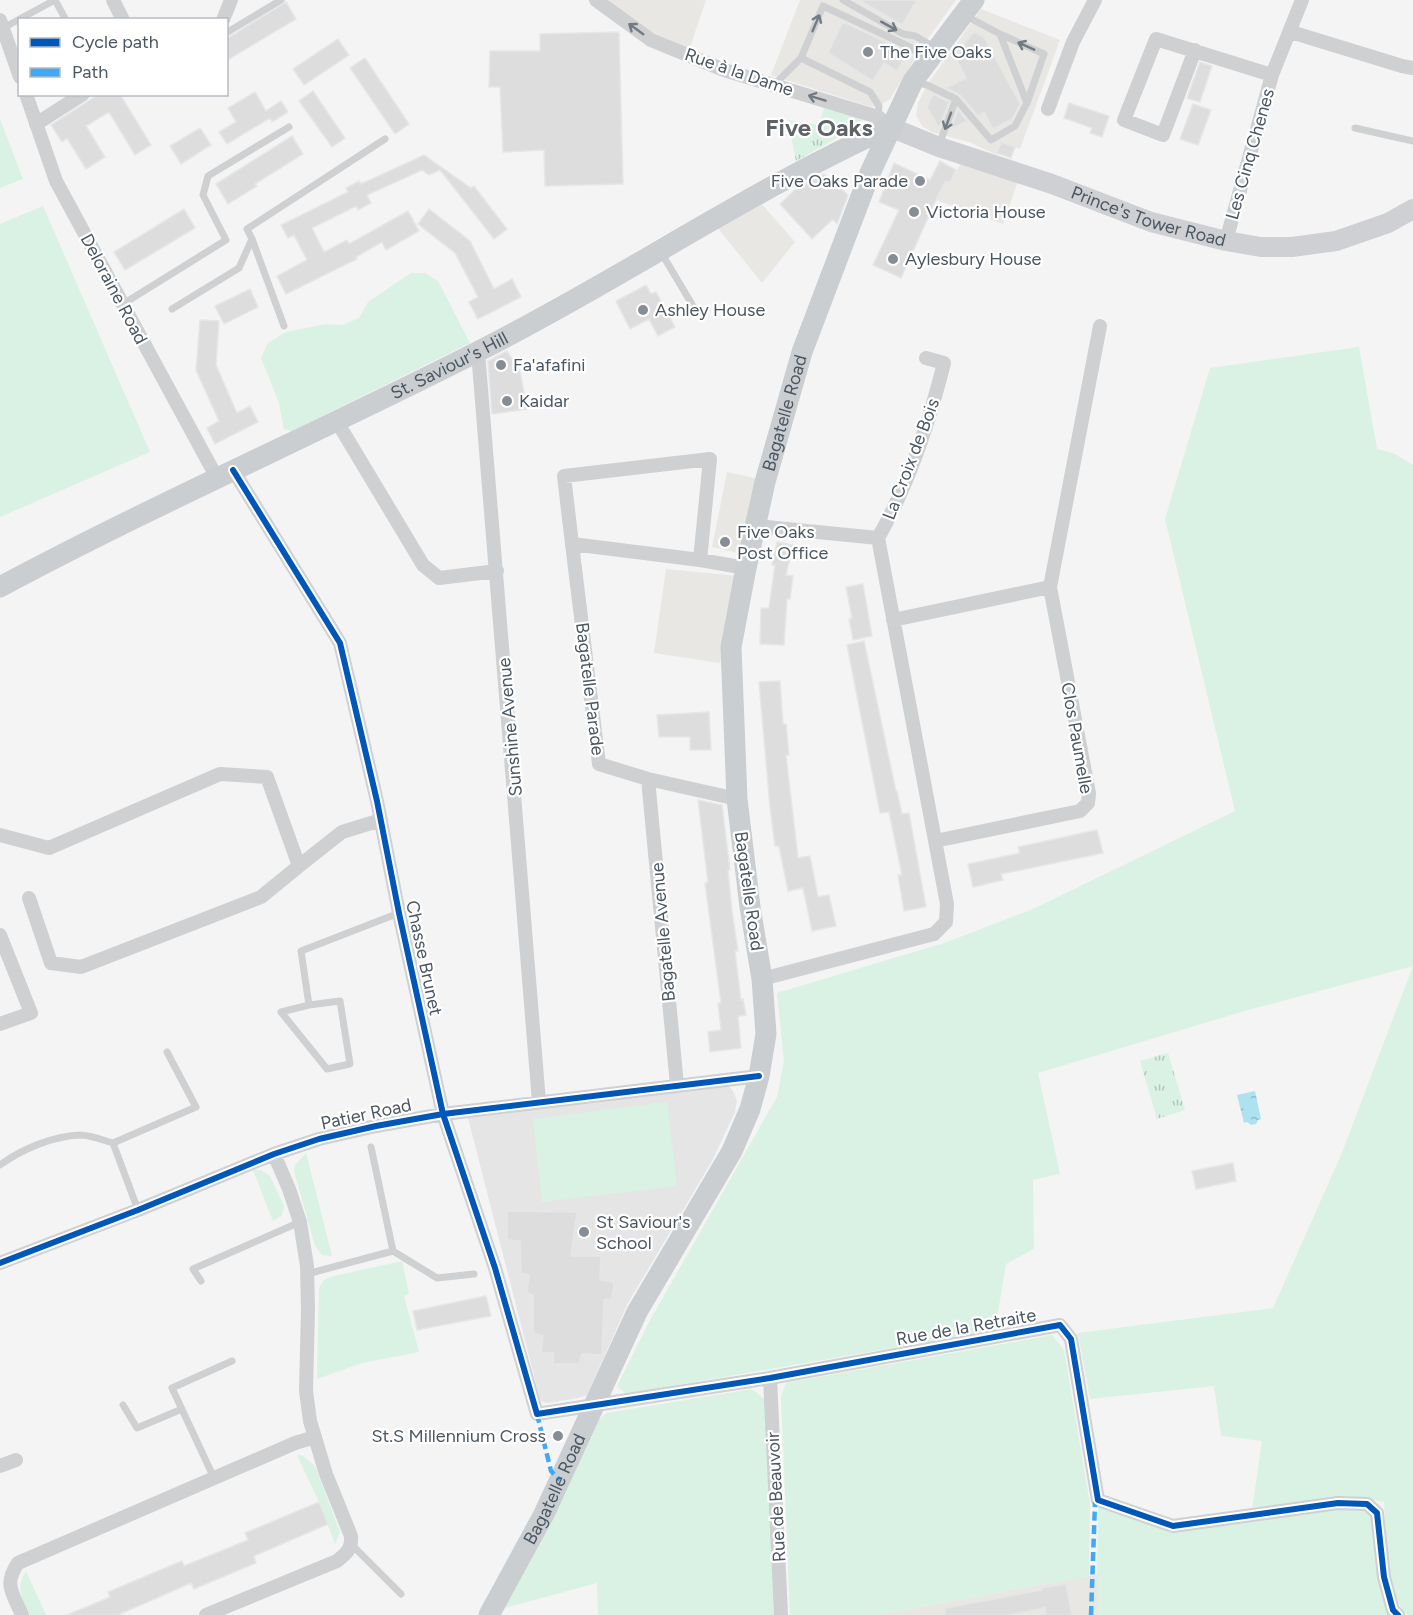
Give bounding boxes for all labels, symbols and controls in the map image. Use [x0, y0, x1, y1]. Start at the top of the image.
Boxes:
one-way arrow [811, 14, 822, 32]
legend [18, 18, 228, 96]
one-way arrow [880, 21, 898, 32]
one-way arrow [628, 23, 644, 35]
text: Cycle path [72, 31, 159, 53]
one-way arrow [1018, 40, 1036, 51]
place label: The Five Oaks [880, 41, 992, 63]
street label: Rue à la Dame [682, 43, 796, 101]
marker: The Five Oaks [861, 45, 875, 59]
text: Path [72, 61, 108, 83]
street label: Les Cinq Chenes [1221, 86, 1279, 222]
one-way arrow [808, 92, 827, 103]
one-way arrow [942, 111, 953, 130]
district label: Five Oaks [765, 113, 873, 142]
place label: Five Oaks Parade [771, 170, 908, 192]
marker: Five Oaks Parade [913, 174, 927, 188]
street label: Prince's Tower Road [1068, 181, 1228, 252]
place label: Victoria House [926, 201, 1046, 223]
marker: Victoria House [907, 205, 921, 219]
street label: Deloraine Road [76, 230, 152, 348]
place label: Aylesbury House [905, 248, 1042, 270]
marker: Aylesbury House [886, 252, 900, 266]
place label: Ashley House [655, 299, 765, 321]
marker: Ashley House [636, 303, 650, 317]
street label: St. Saviour's Hill [387, 327, 512, 404]
street label: Bagatelle Road [758, 352, 812, 474]
place label: Fa'afafini [513, 354, 585, 376]
marker: Fa'afafini [494, 358, 508, 372]
place label: Kaidar [519, 390, 569, 412]
marker: Kaidar [500, 394, 514, 408]
street label: La Croix de Bois [878, 395, 944, 523]
place label: Five Oaks Post Office [737, 521, 828, 564]
marker: Five Oaks Post Office [718, 535, 732, 549]
street label: Bagatelle Parade [571, 621, 609, 757]
street label: Sunshine Avenue [493, 657, 527, 797]
street label: Clos Paumelle [1056, 681, 1098, 796]
street label: Bagatelle Road [730, 830, 768, 952]
street label: Bagatelle Avenue [646, 861, 680, 1002]
street label: Chasse Brunet [401, 898, 447, 1018]
street label: Patier Road [319, 1094, 413, 1134]
place label: St Saviour's School [596, 1211, 691, 1254]
marker: St Saviour's School [577, 1225, 591, 1239]
street label: Rue de la Retraite [894, 1304, 1038, 1350]
place label: St.S Millennium Cross [371, 1425, 546, 1447]
marker: St.S Millennium Cross [551, 1429, 565, 1443]
street label: Bagatelle Road [518, 1430, 590, 1548]
street label: Rue de Beauvoir [762, 1431, 790, 1563]

